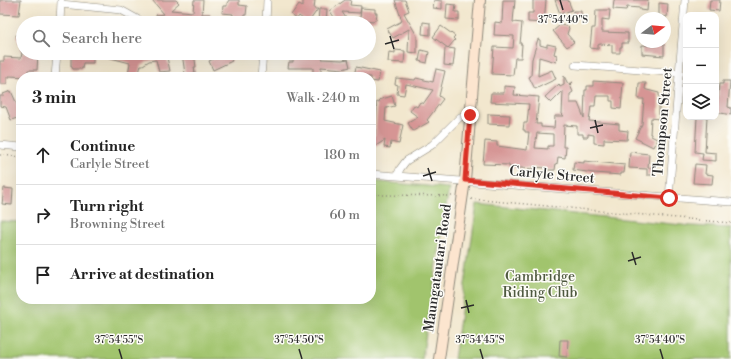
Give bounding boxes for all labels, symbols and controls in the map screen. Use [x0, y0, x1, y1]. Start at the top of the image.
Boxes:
north arrow [635, 12, 671, 48]
map controls [683, 12, 719, 120]
button: + [683, 12, 719, 48]
text: 37°54'40"S [538, 14, 588, 26]
search box [16, 16, 376, 60]
icon: search [30, 27, 52, 49]
text: Search here [62, 29, 142, 48]
button: − [683, 48, 719, 84]
street label: Thompson Street [649, 67, 677, 177]
button: layers [683, 84, 719, 120]
text: 3 min [32, 87, 76, 109]
text: Walk · 240 m [286, 90, 360, 106]
route end [461, 106, 479, 124]
text: Continue [70, 137, 135, 156]
icon: ahead [32, 144, 54, 166]
text: 180 m [324, 147, 360, 163]
text: Carlyle Street [70, 156, 150, 172]
street label: Carlyle Street [509, 162, 595, 188]
route start [660, 189, 678, 207]
text: Turn right [70, 197, 144, 216]
street label: Maungatautari Road [420, 203, 456, 333]
icon: right [32, 204, 54, 226]
text: 60 m [329, 207, 360, 223]
text: Browning Street [70, 216, 165, 232]
icon: arrive [32, 264, 54, 286]
text: Arrive at destination [70, 265, 214, 284]
park label: Cambridge Riding Club [502, 268, 578, 302]
text: 37°54'55"S [95, 334, 144, 346]
text: 37°54'50"S [274, 334, 324, 346]
text: 37°54'45"S [455, 334, 505, 346]
text: 37°54'40"S [635, 334, 685, 346]

